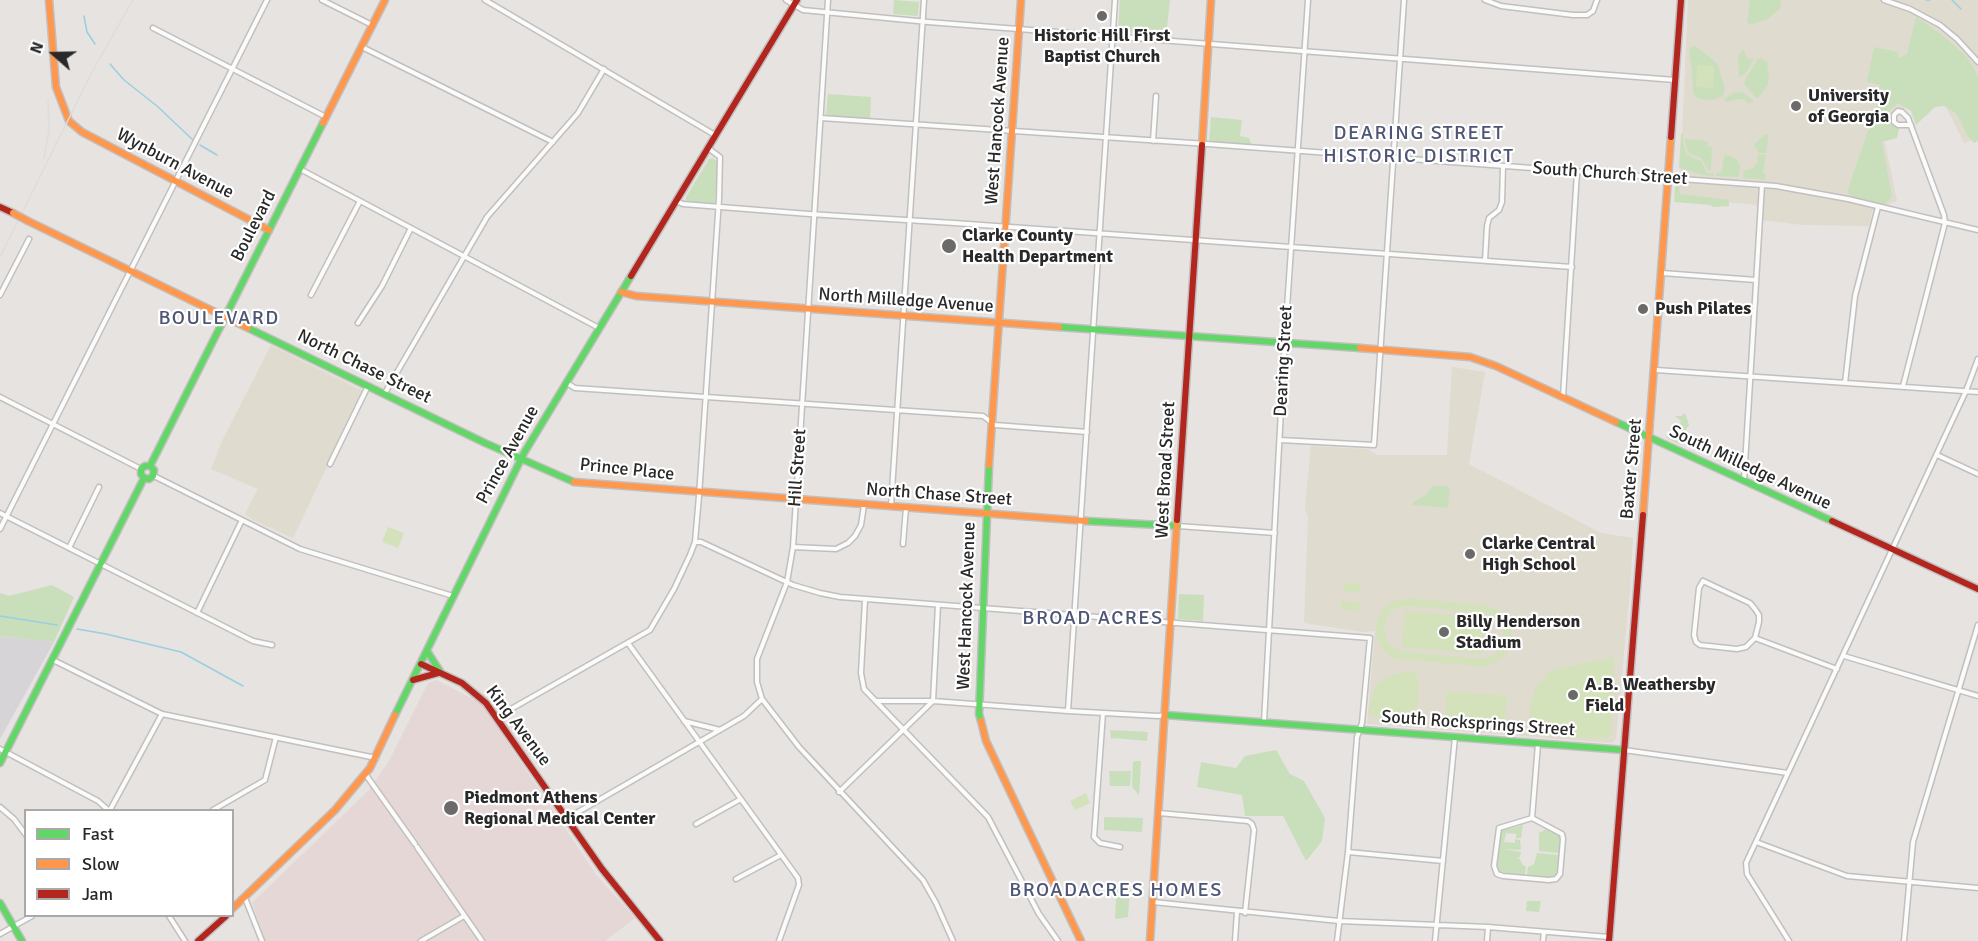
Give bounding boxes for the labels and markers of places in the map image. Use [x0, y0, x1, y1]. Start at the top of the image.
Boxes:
marker: Historic Hill First Baptist Church [1095, 9, 1109, 23]
place label: Historic Hill First Baptist Church [1034, 25, 1170, 68]
place label: University of Georgia [1808, 85, 1889, 128]
marker: University of Georgia [1789, 99, 1803, 113]
place label: Clarke County Health Department [962, 225, 1113, 268]
marker: Clarke County Health Department [940, 237, 958, 255]
place label: Push Pilates [1655, 298, 1751, 320]
marker: Push Pilates [1636, 302, 1650, 316]
place label: Clarke Central High School [1482, 533, 1595, 576]
marker: Clarke Central High School [1463, 547, 1477, 561]
place label: Billy Henderson Stadium [1456, 611, 1580, 654]
marker: Billy Henderson Stadium [1437, 625, 1451, 639]
place label: A.B. Weathersby Field [1585, 674, 1715, 716]
marker: A.B. Weathersby Field [1566, 688, 1580, 702]
place label: Piedmont Athens Regional Medical Center [464, 787, 655, 830]
marker: Piedmont Athens Regional Medical Center [442, 799, 460, 817]

